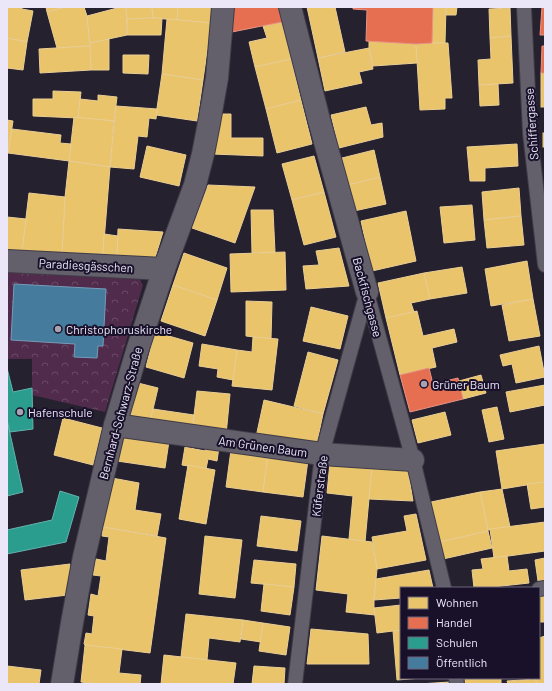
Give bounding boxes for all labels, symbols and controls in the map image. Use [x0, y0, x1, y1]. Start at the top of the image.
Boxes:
street label: Schiffergasse [522, 88, 540, 160]
street label: Paradiesgässchen [38, 256, 134, 274]
street label: Backfischgasse [351, 256, 385, 338]
place label: Christophoruskirche [66, 322, 172, 336]
marker: Christophoruskirche [53, 324, 63, 334]
street label: Bernhard-Schwarz-Straße [96, 345, 144, 481]
place label: Grüner Baum [432, 377, 500, 391]
marker: Grüner Baum [419, 379, 429, 389]
place label: Hafenschule [28, 405, 93, 419]
marker: Hafenschule [15, 407, 25, 417]
street label: Am Grünen Baum [218, 433, 308, 459]
street label: Küferstraße [308, 454, 330, 518]
legend [400, 587, 540, 679]
text: Wohnen [436, 595, 478, 609]
text: Handel [436, 615, 472, 629]
text: Schulen [436, 635, 478, 649]
text: Öffentlich [436, 655, 487, 669]

